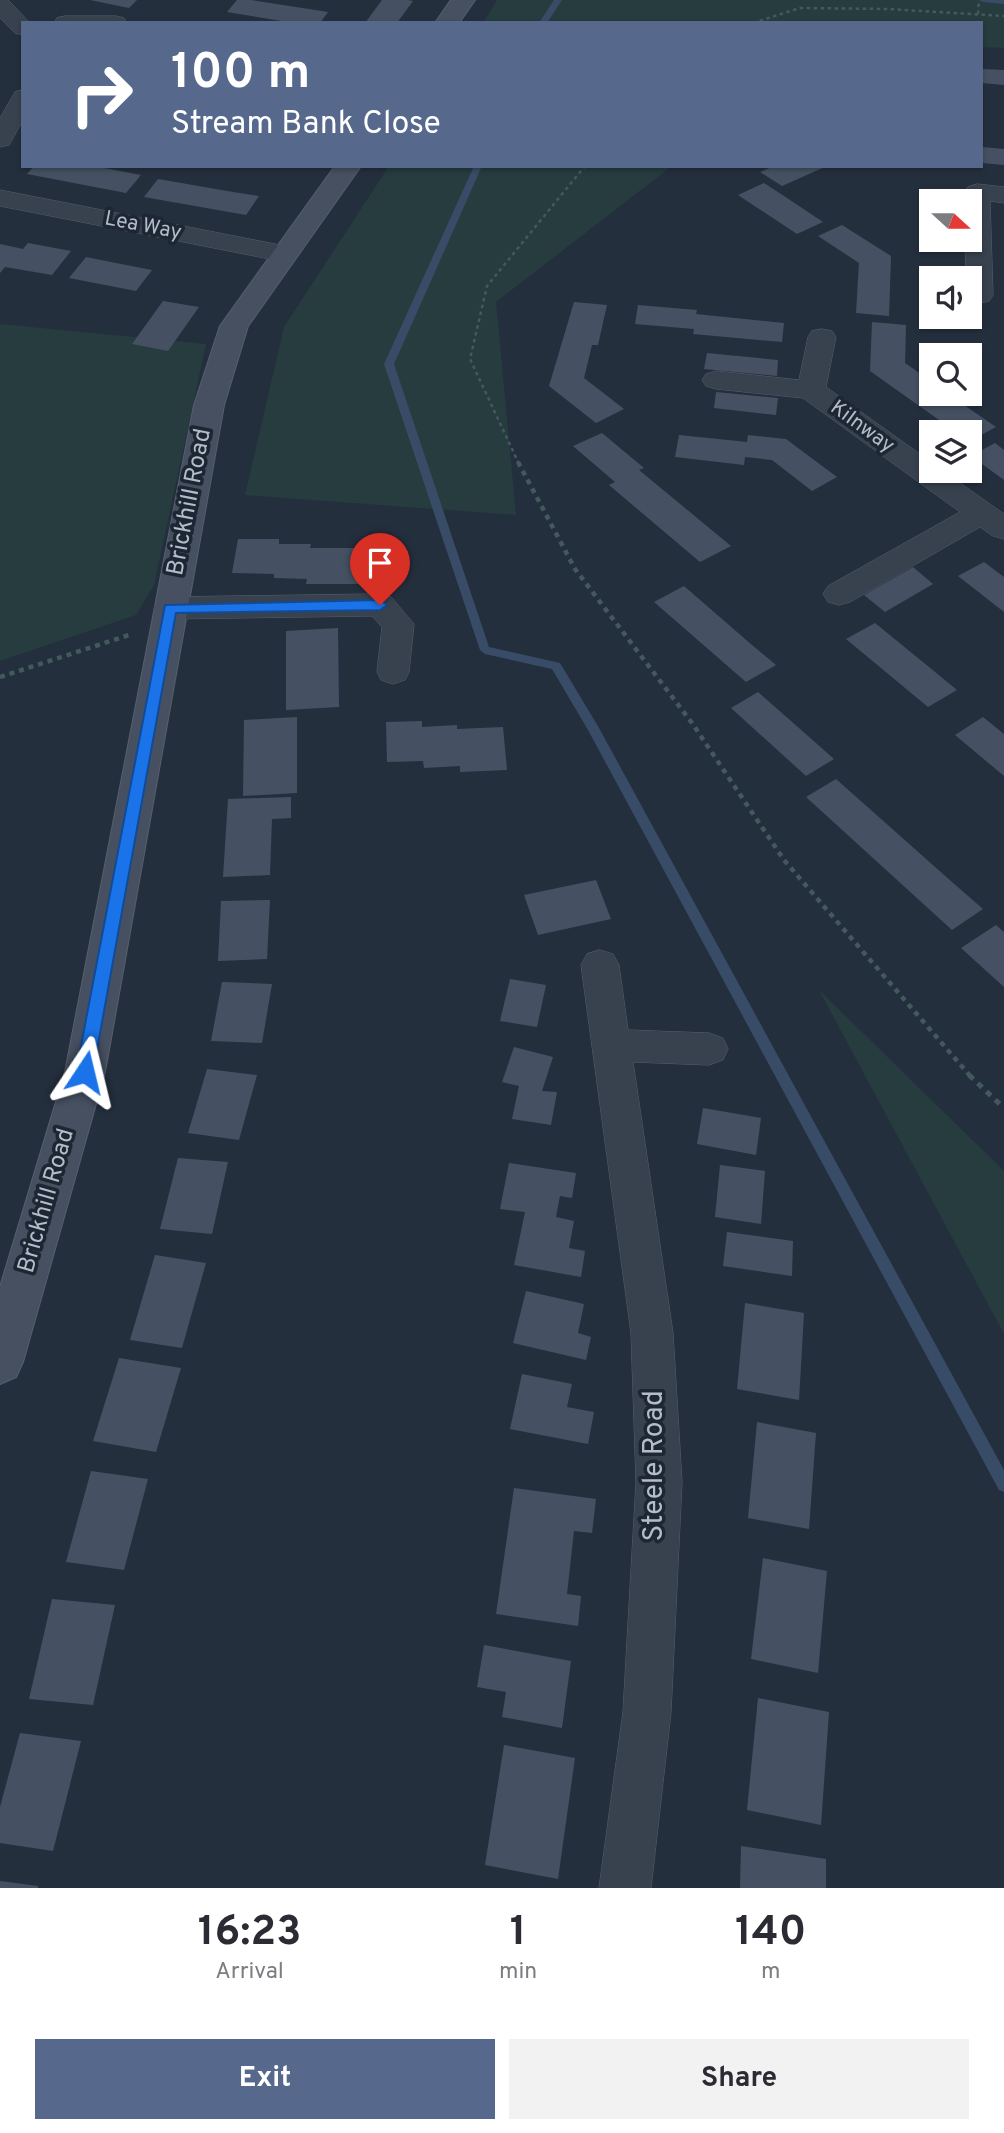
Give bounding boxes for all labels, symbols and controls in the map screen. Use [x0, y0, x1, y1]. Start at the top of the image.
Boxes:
text: 100 m [171, 44, 310, 106]
icon: right [56, 49, 147, 140]
text: Stream Bank Close [171, 105, 441, 145]
north arrow [919, 189, 982, 252]
map controls [919, 189, 982, 483]
street label: Lea Way [102, 205, 184, 247]
button: sound [919, 266, 982, 329]
button: search [919, 343, 982, 406]
street label: Kilnway [824, 395, 900, 459]
button: layers [919, 420, 982, 483]
street label: Brickhill Road [161, 426, 219, 578]
pin [350, 533, 410, 605]
icon: arrive [361, 544, 399, 582]
position arrow [48, 1035, 122, 1109]
street label: Brickhill Road [12, 1125, 82, 1277]
street label: Steele Road [637, 1390, 673, 1542]
text: 16:23 [198, 1907, 301, 1960]
text: 1 [510, 1907, 527, 1960]
text: 140 [735, 1907, 806, 1960]
text: Arrival [215, 1958, 284, 1987]
text: min [499, 1958, 537, 1987]
text: m [761, 1958, 780, 1987]
button: Exit [35, 2039, 495, 2119]
button: Share [509, 2039, 969, 2119]

